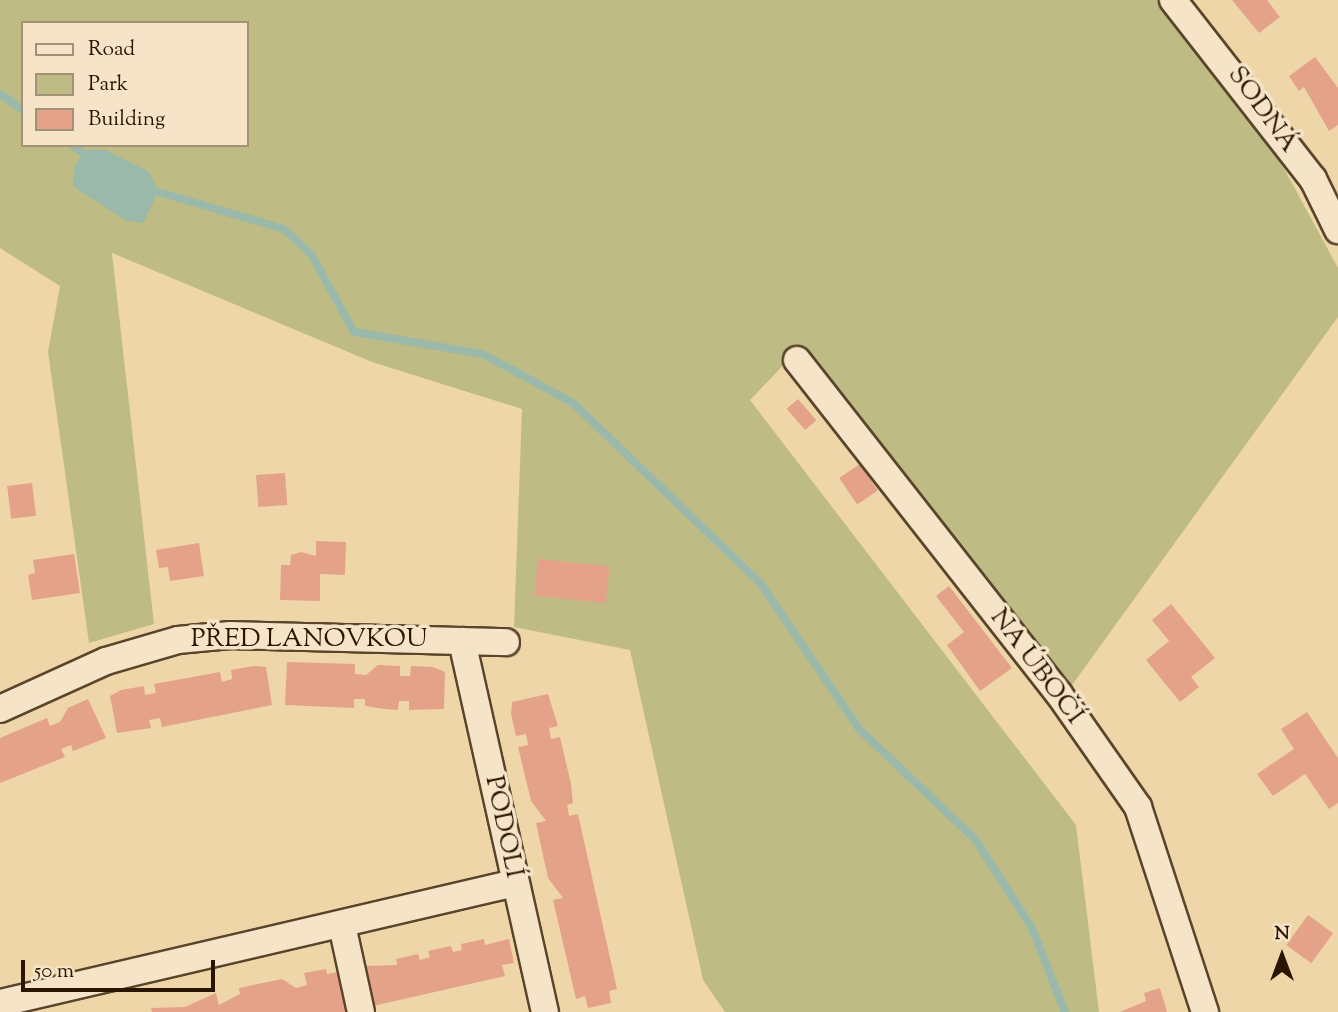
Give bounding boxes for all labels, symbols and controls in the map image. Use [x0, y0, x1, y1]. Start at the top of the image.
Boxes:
legend [21, 21, 248, 147]
text: Road [88, 35, 135, 65]
street label: SODNÁ [1220, 61, 1304, 159]
text: Park [88, 70, 128, 100]
text: Building [88, 105, 165, 135]
street label: NA ÚBOČÍ [983, 603, 1089, 731]
street label: PŘED LANOVKOU [191, 624, 427, 656]
street label: PODOLÍ [477, 773, 529, 881]
north arrow [1247, 921, 1317, 991]
text: N [1274, 921, 1290, 948]
scale bar [24, 946, 219, 990]
text: 50 m [34, 957, 74, 987]

